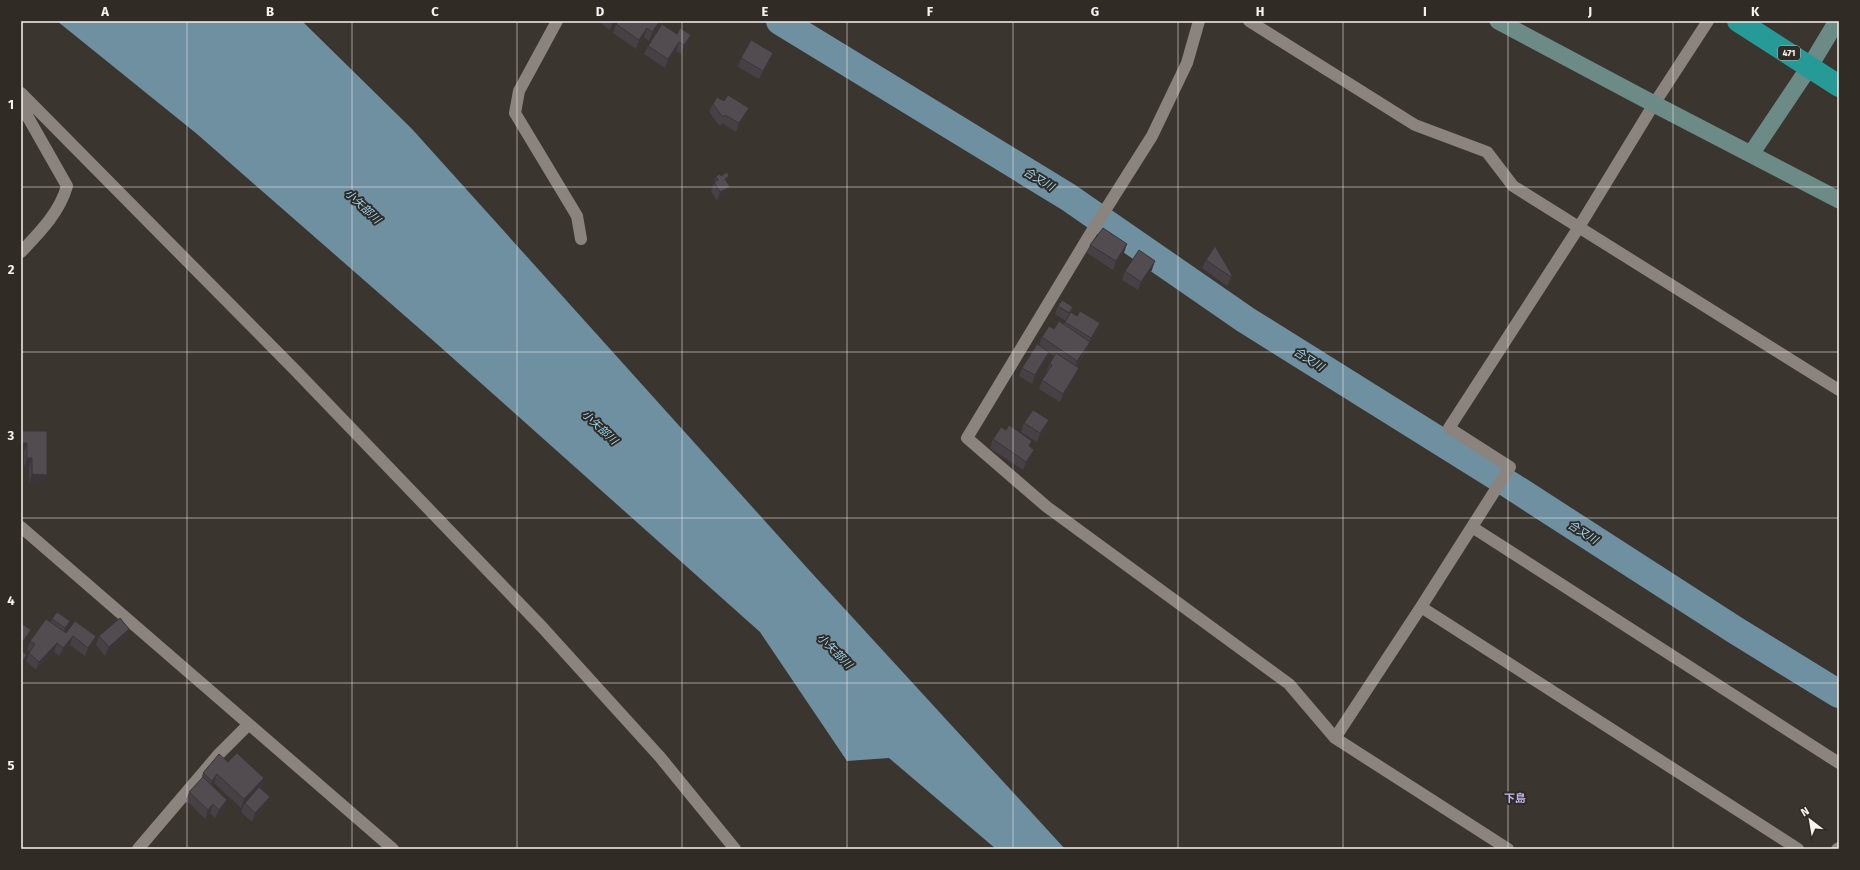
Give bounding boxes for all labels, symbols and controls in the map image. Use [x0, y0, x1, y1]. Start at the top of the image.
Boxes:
text: A [100, 4, 109, 19]
text: B [266, 4, 274, 19]
text: C [431, 4, 439, 19]
text: D [596, 4, 605, 19]
text: E [762, 4, 769, 19]
text: F [927, 4, 934, 19]
text: G [1091, 4, 1099, 19]
text: H [1256, 4, 1264, 19]
text: I [1423, 4, 1427, 19]
text: J [1587, 4, 1592, 19]
text: K [1751, 4, 1760, 19]
road number: 471 [1778, 46, 1800, 60]
text: 1 [8, 97, 14, 112]
water label: 合又川 [1021, 165, 1057, 194]
water label: 小矢部川 [342, 187, 384, 227]
text: 2 [8, 262, 15, 277]
water label: 合又川 [1291, 345, 1327, 374]
water label: 小矢部川 [579, 408, 621, 448]
text: 3 [7, 428, 15, 443]
water label: 合又川 [1565, 518, 1601, 547]
text: 4 [7, 593, 15, 608]
water label: 小矢部川 [814, 631, 856, 672]
text: 5 [8, 758, 15, 773]
district label: 下島 [1504, 792, 1526, 805]
north arrow [1790, 800, 1830, 840]
text: N [1799, 804, 1812, 819]

